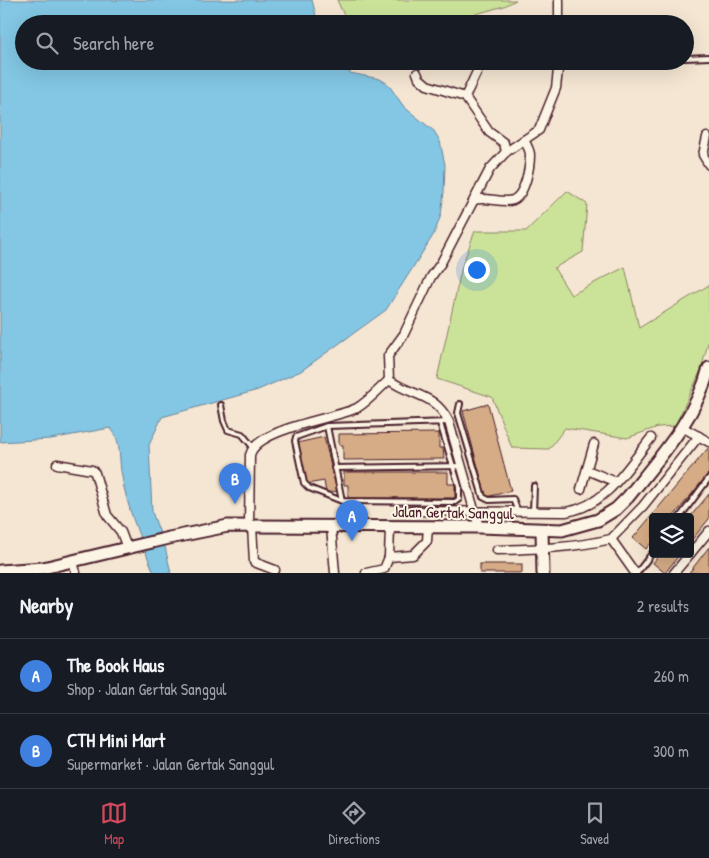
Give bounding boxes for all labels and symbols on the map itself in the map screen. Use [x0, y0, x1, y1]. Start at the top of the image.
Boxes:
your location [464, 257, 490, 283]
pin: B [219, 463, 251, 504]
pin: A [336, 500, 368, 541]
street label: Jalan Gertak Sanggul [392, 500, 515, 524]

